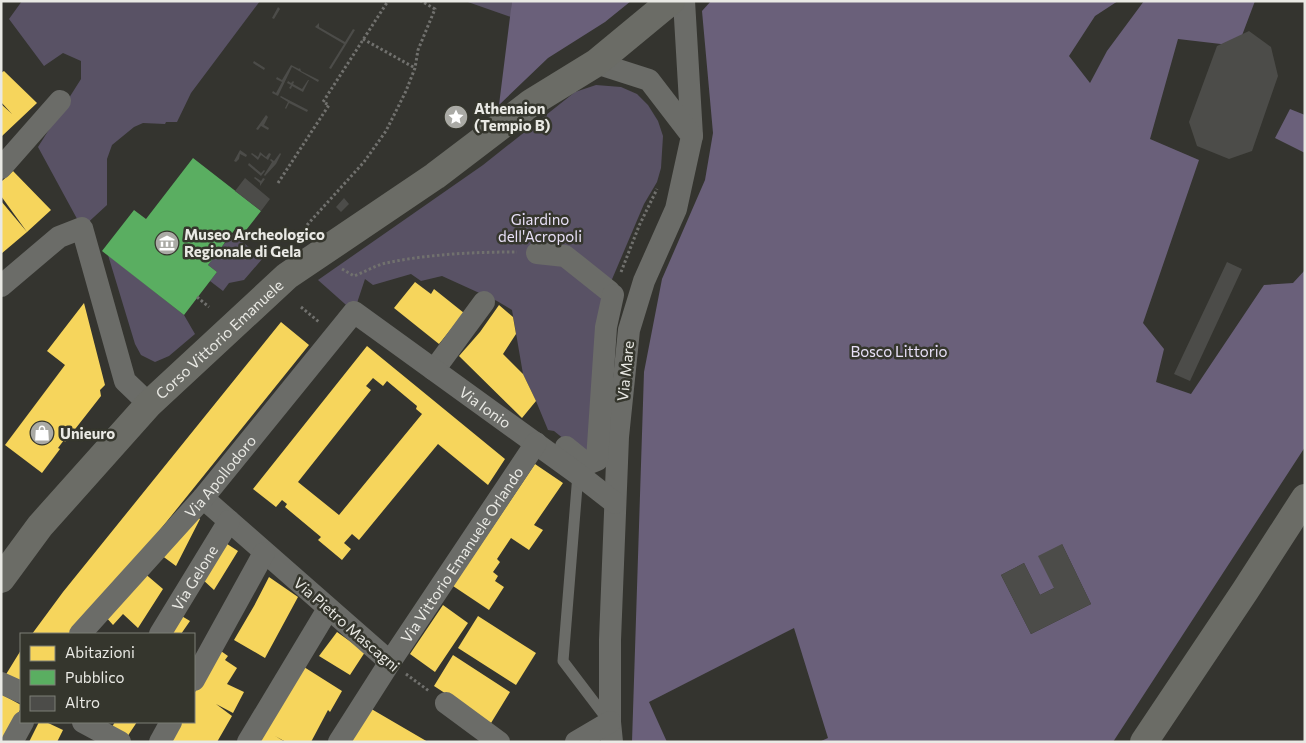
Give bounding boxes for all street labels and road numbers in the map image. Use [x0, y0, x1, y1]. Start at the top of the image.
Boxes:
street label: Corso Vittorio Emanuele [152, 275, 287, 402]
street label: Via Mare [613, 340, 637, 402]
street label: Via Ionio [456, 382, 515, 432]
street label: Via Apollodoro [181, 431, 260, 521]
street label: Via Vittorio Emanuele Orlando [397, 463, 527, 646]
street label: Via Gelone [168, 542, 221, 614]
street label: Via Pietro Mascagni [290, 573, 404, 675]

